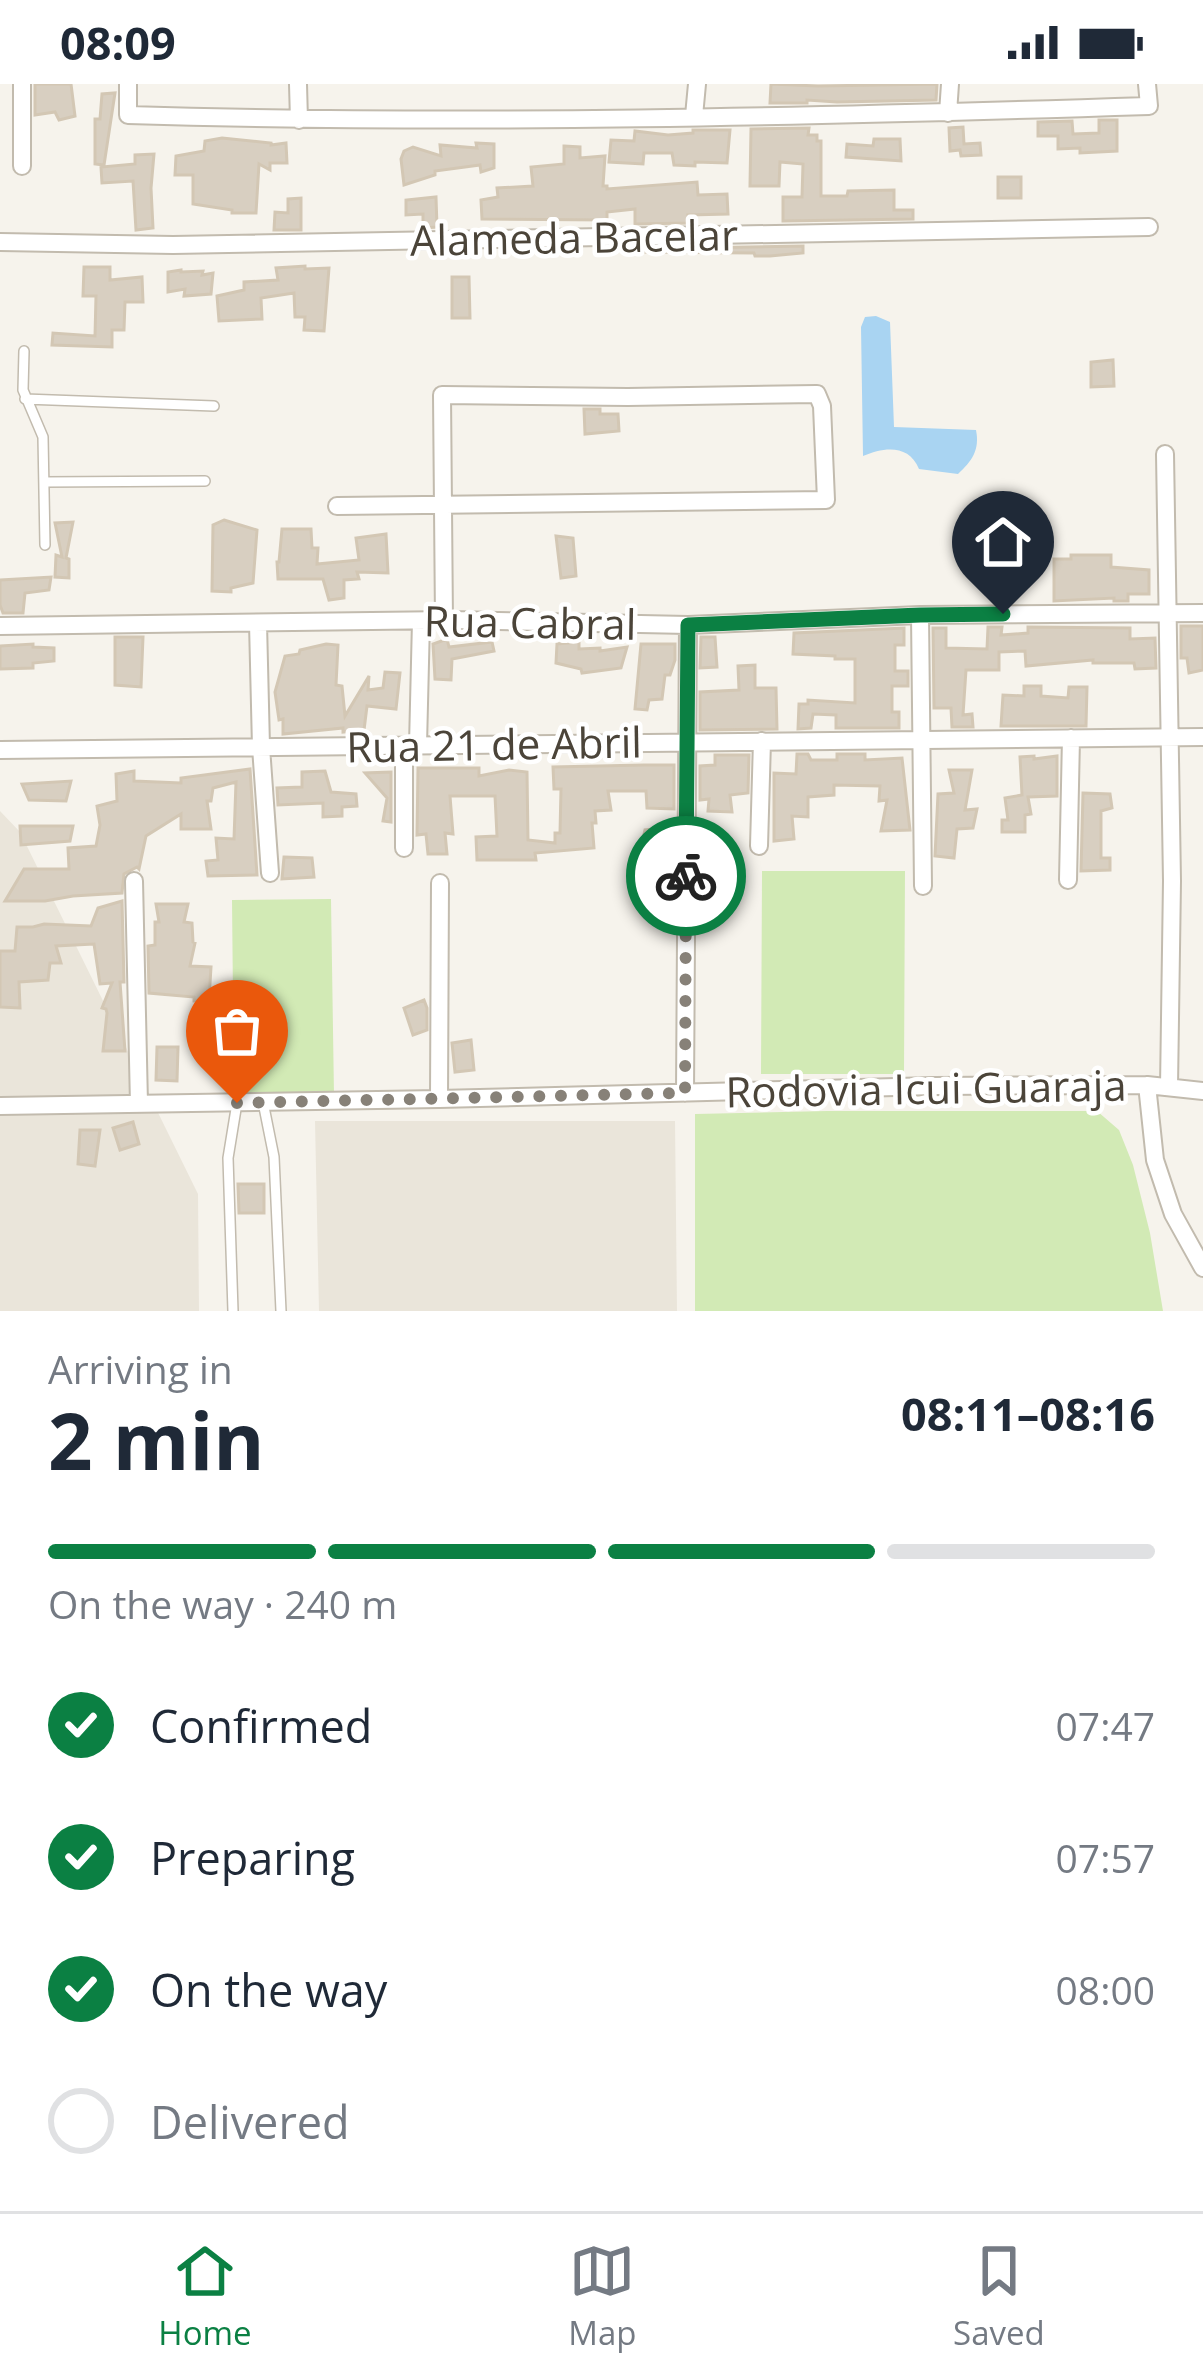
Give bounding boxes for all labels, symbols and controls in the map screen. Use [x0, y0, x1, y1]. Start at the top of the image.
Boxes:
text: 08:09 [60, 12, 176, 73]
street label: Alameda Bacelar [409, 205, 739, 268]
pin [952, 491, 1054, 614]
icon: home [970, 509, 1036, 575]
street label: Rua Cabral [423, 591, 637, 652]
street label: Rua 21 de Abril [346, 712, 642, 775]
courier [626, 816, 746, 936]
icon: bike [653, 843, 719, 909]
pin [186, 980, 288, 1103]
icon: bag [204, 998, 270, 1064]
street label: Rodovia Icui Guaraja [725, 1056, 1127, 1119]
text: Arriving in [48, 1342, 233, 1395]
text: 08:11–08:16 [901, 1383, 1155, 1444]
text: 2 min [48, 1387, 265, 1493]
text: On the way · 240 m [48, 1577, 397, 1630]
icon: check [48, 1692, 114, 1758]
text: Confirmed [150, 1695, 372, 1756]
text: 07:47 [1056, 1699, 1155, 1752]
icon: check [48, 1824, 114, 1890]
text: Preparing [150, 1827, 355, 1888]
text: 07:57 [1056, 1831, 1155, 1884]
icon: check [48, 1956, 114, 2022]
text: On the way [150, 1959, 387, 2020]
text: 08:00 [1056, 1963, 1155, 2016]
text: Delivered [150, 2091, 350, 2152]
tab: Home [158, 2238, 252, 2355]
tab: Map [568, 2238, 636, 2355]
tab: Saved [953, 2238, 1045, 2355]

